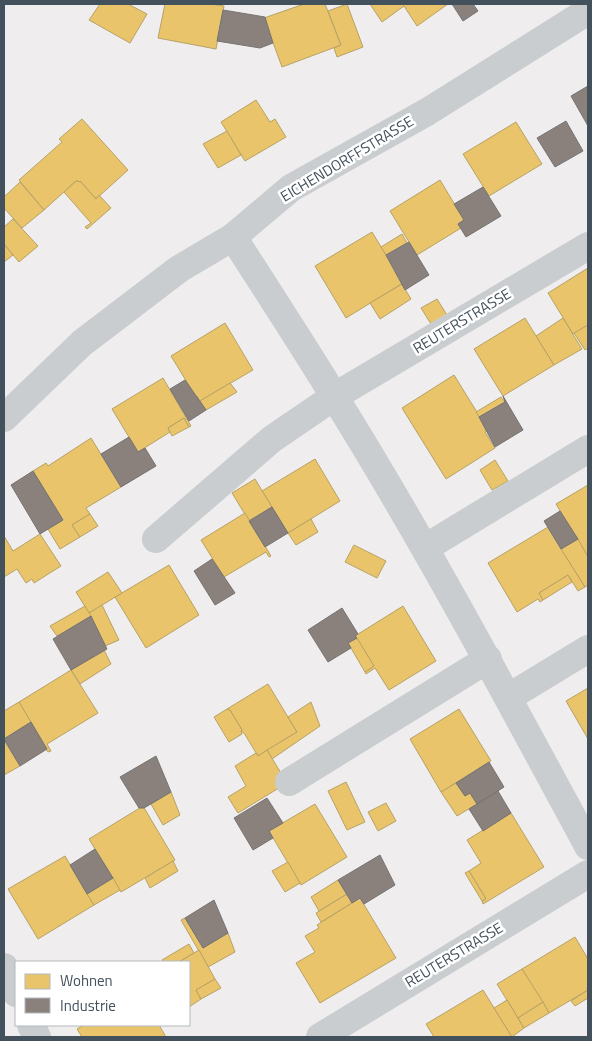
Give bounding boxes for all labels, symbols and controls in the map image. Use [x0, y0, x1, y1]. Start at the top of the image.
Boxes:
street label: EICHENDORFFSTRASSE [276, 110, 418, 207]
street label: REUTERSTRASSE [408, 282, 515, 359]
street label: REUTERSTRASSE [400, 916, 507, 993]
legend [15, 961, 190, 1026]
text: Wohnen [60, 969, 113, 992]
text: Industrie [60, 994, 116, 1017]

